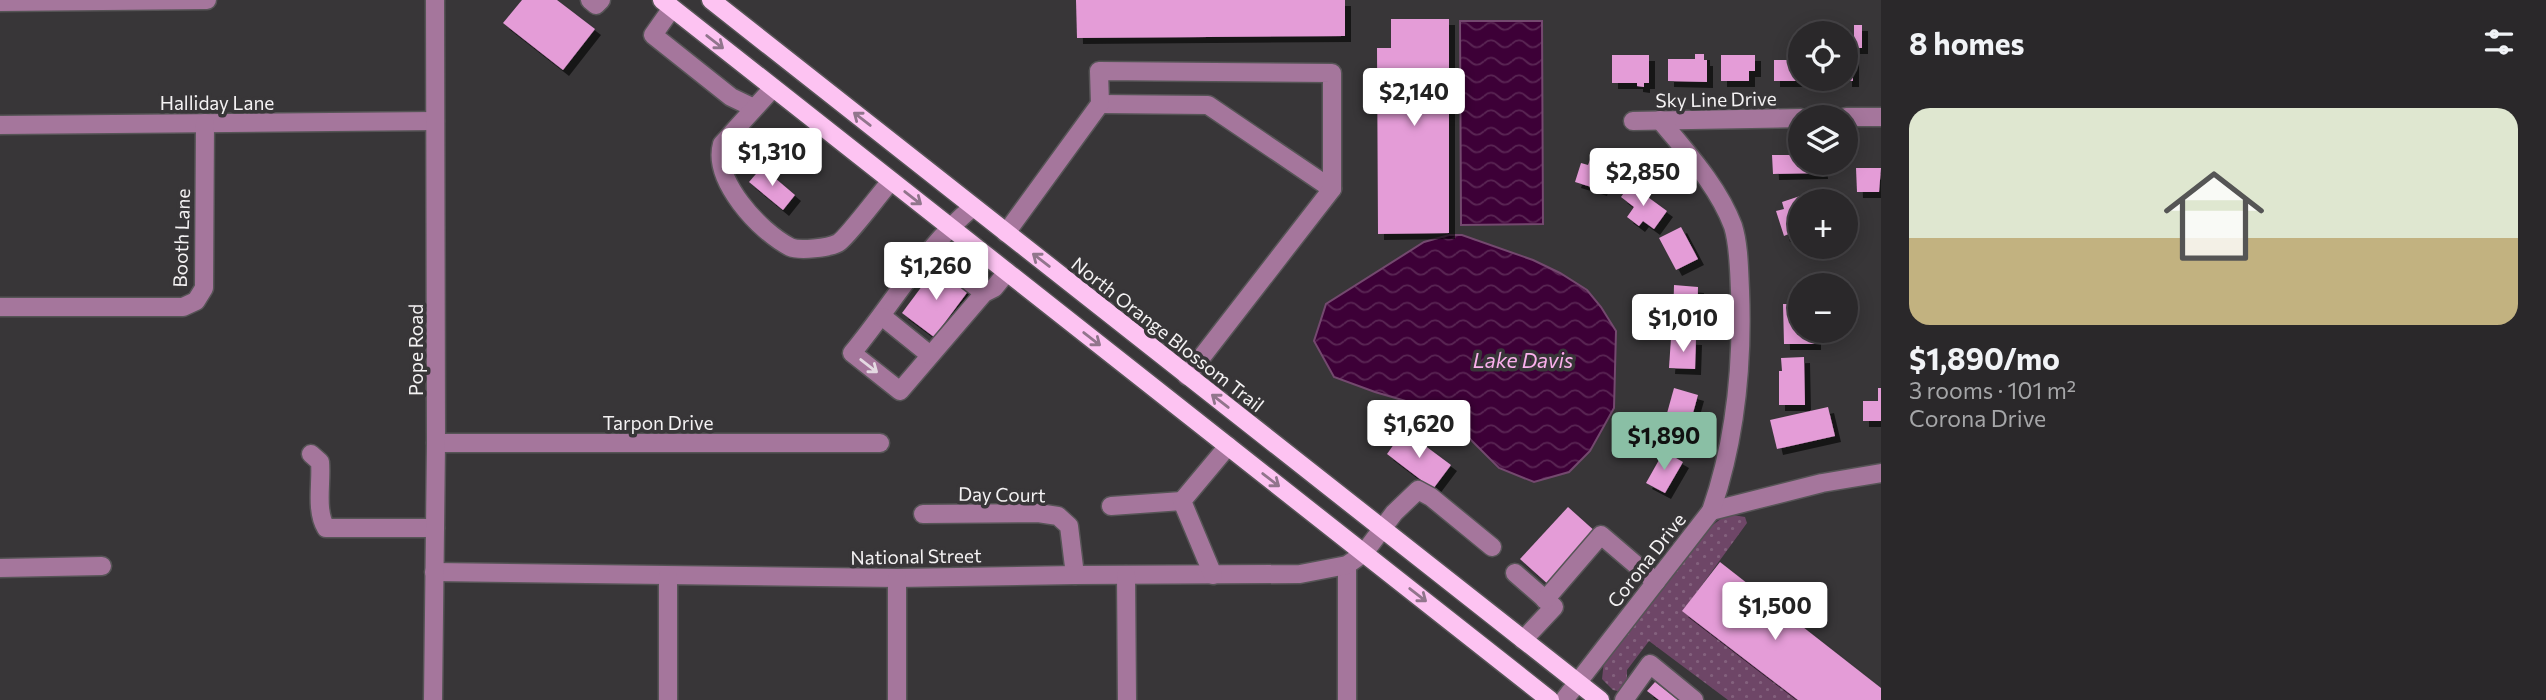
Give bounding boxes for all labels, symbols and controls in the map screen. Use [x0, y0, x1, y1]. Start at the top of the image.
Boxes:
map controls [1788, 21, 1858, 343]
button: locate [1788, 21, 1858, 91]
icon: filters [2480, 23, 2518, 61]
text: 8 homes [1909, 24, 2025, 61]
one-way arrow [706, 35, 724, 50]
pin: $2,140 [1357, 68, 1471, 128]
text: $2,140 [1379, 77, 1449, 105]
street label: Sky Line Drive [1655, 86, 1777, 112]
street label: Halliday Lane [160, 91, 274, 114]
button: layers [1788, 105, 1858, 175]
one-way arrow [854, 112, 872, 127]
pin: $1,310 [715, 128, 829, 188]
text: $1,310 [738, 137, 806, 165]
pin: $2,850 [1586, 148, 1700, 208]
icon: home [2151, 153, 2277, 279]
text: $2,850 [1606, 157, 1680, 185]
street label: Booth Lane [168, 188, 194, 288]
button: + [1788, 189, 1858, 259]
one-way arrow [904, 191, 922, 206]
pin: $1,260 [879, 243, 993, 302]
text: $1,260 [900, 251, 972, 279]
street label: North Orange Blossom Trail [1067, 252, 1269, 416]
one-way arrow [1032, 253, 1050, 268]
button: − [1788, 273, 1858, 343]
pin: $1,010 [1626, 294, 1740, 354]
text: $1,010 [1648, 303, 1718, 331]
street label: Pope Road [404, 304, 427, 396]
one-way arrow [1083, 331, 1101, 346]
text: $1,890/mo [1909, 339, 2060, 376]
water label: Lake Davis [1473, 347, 1573, 372]
one-way arrow [859, 358, 878, 373]
text: 3 rooms · 101 m² [1909, 376, 2076, 404]
one-way arrow [1211, 393, 1229, 409]
pin: $1,620 [1362, 400, 1476, 460]
text: Corona Drive [1909, 404, 2046, 432]
text: $1,620 [1383, 409, 1455, 437]
street label: Tarpon Drive [602, 411, 714, 434]
pin: $1,890 [1607, 412, 1721, 472]
text: $1,890 [1628, 421, 1700, 449]
one-way arrow [1261, 472, 1280, 487]
street label: Day Court [958, 482, 1046, 506]
street label: Corona Drive [1602, 508, 1690, 612]
street label: National Street [850, 543, 982, 569]
pin: $1,500 [1718, 582, 1832, 642]
one-way arrow [1408, 588, 1426, 603]
text: $1,500 [1738, 591, 1812, 619]

